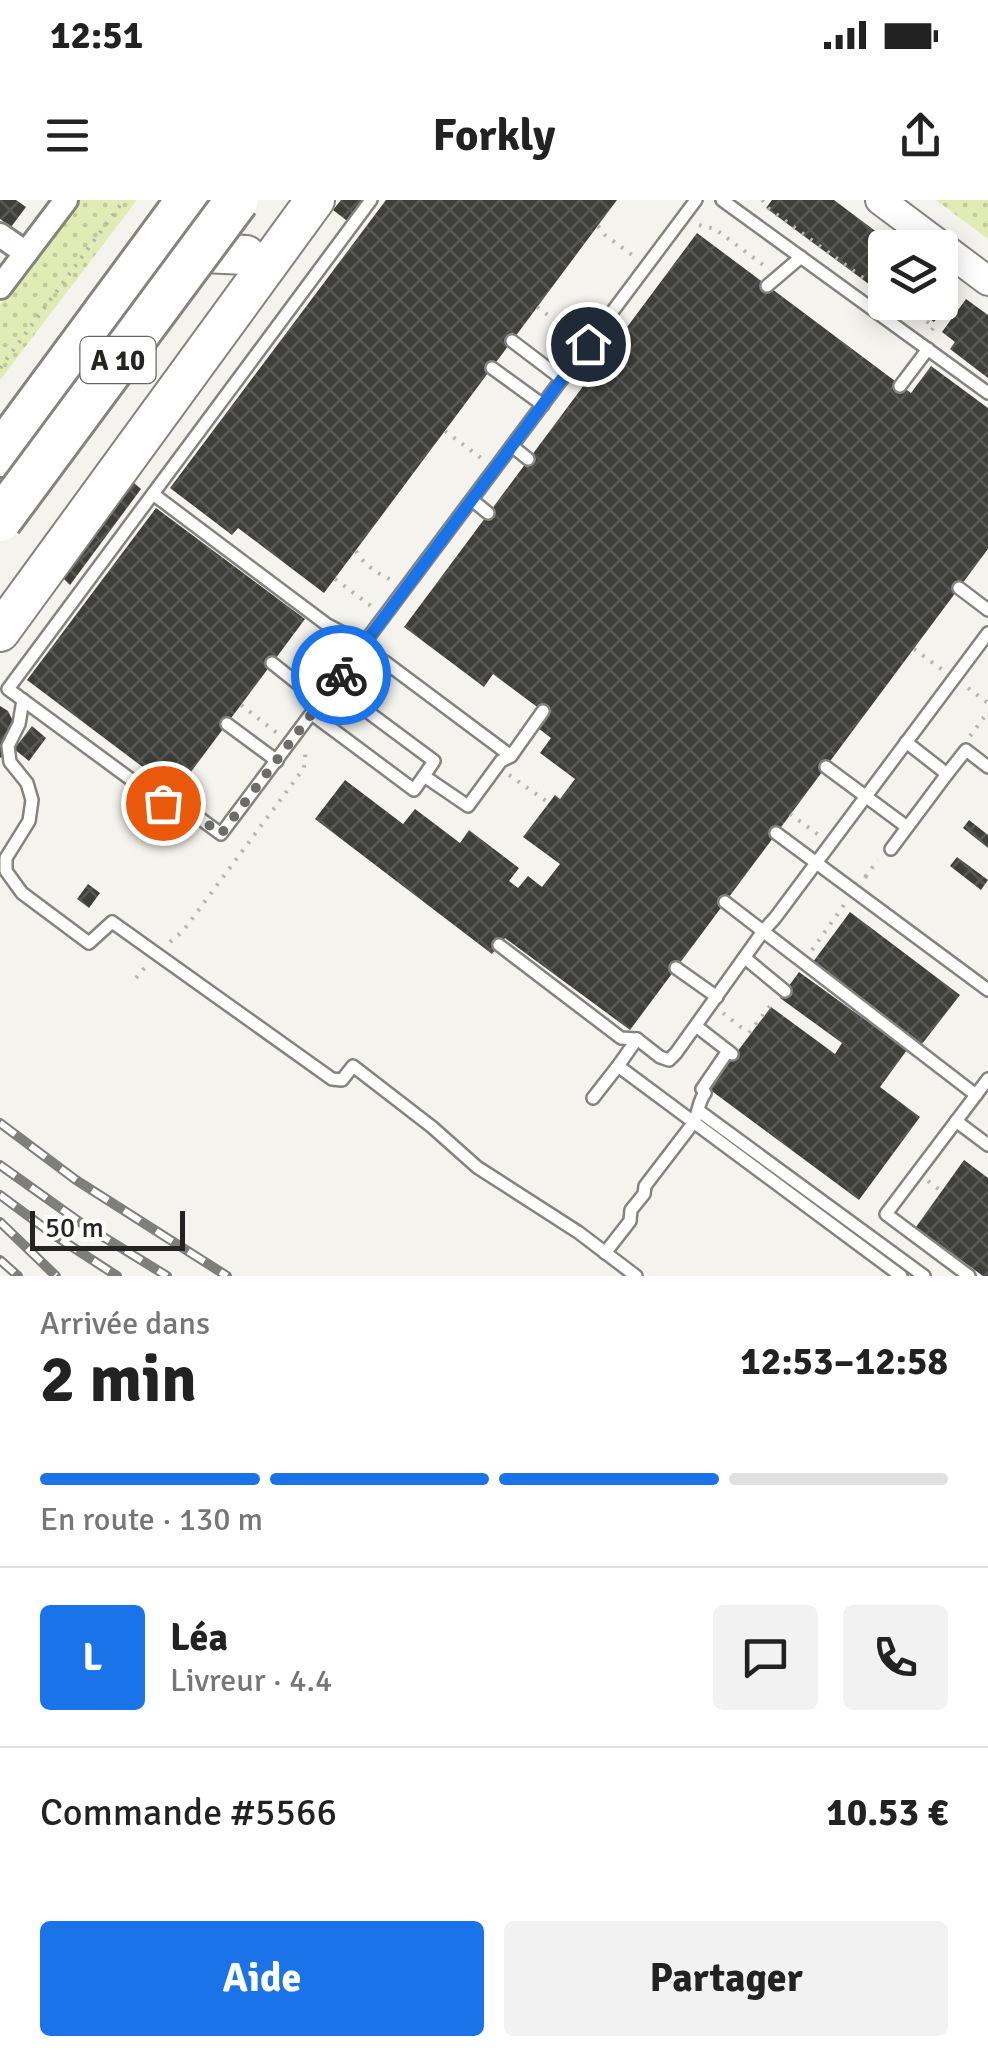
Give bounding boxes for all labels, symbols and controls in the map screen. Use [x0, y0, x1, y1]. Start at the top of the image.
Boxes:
text: 12:51 [50, 12, 143, 59]
icon: menu [40, 108, 95, 163]
text: Forkly [433, 108, 555, 163]
icon: share [893, 108, 948, 163]
map controls [868, 230, 958, 320]
button: layers [868, 230, 958, 320]
pin [546, 302, 631, 387]
icon: home [561, 317, 616, 372]
road number: A 10 [80, 337, 156, 383]
courier [291, 625, 391, 725]
icon: bike [314, 648, 369, 703]
pin [121, 761, 206, 846]
icon: bag [136, 776, 191, 831]
scale bar [30, 1206, 185, 1250]
text: 50 m [45, 1211, 104, 1245]
text: Arrivée dans [40, 1304, 210, 1343]
text: 12:53–12:58 [740, 1338, 948, 1385]
text: 2 min [40, 1340, 197, 1420]
text: En route · 130 m [40, 1500, 263, 1539]
button: chat [713, 1605, 818, 1710]
button: phone [843, 1605, 948, 1710]
text: Léa [170, 1614, 228, 1661]
text: L [83, 1634, 102, 1681]
text: Livreur · 4.4 [170, 1661, 332, 1700]
text: Commande #5566 [40, 1789, 337, 1836]
text: 10.53 € [826, 1789, 948, 1836]
button: Aide [40, 1921, 484, 2036]
button: Partager [504, 1921, 948, 2036]

